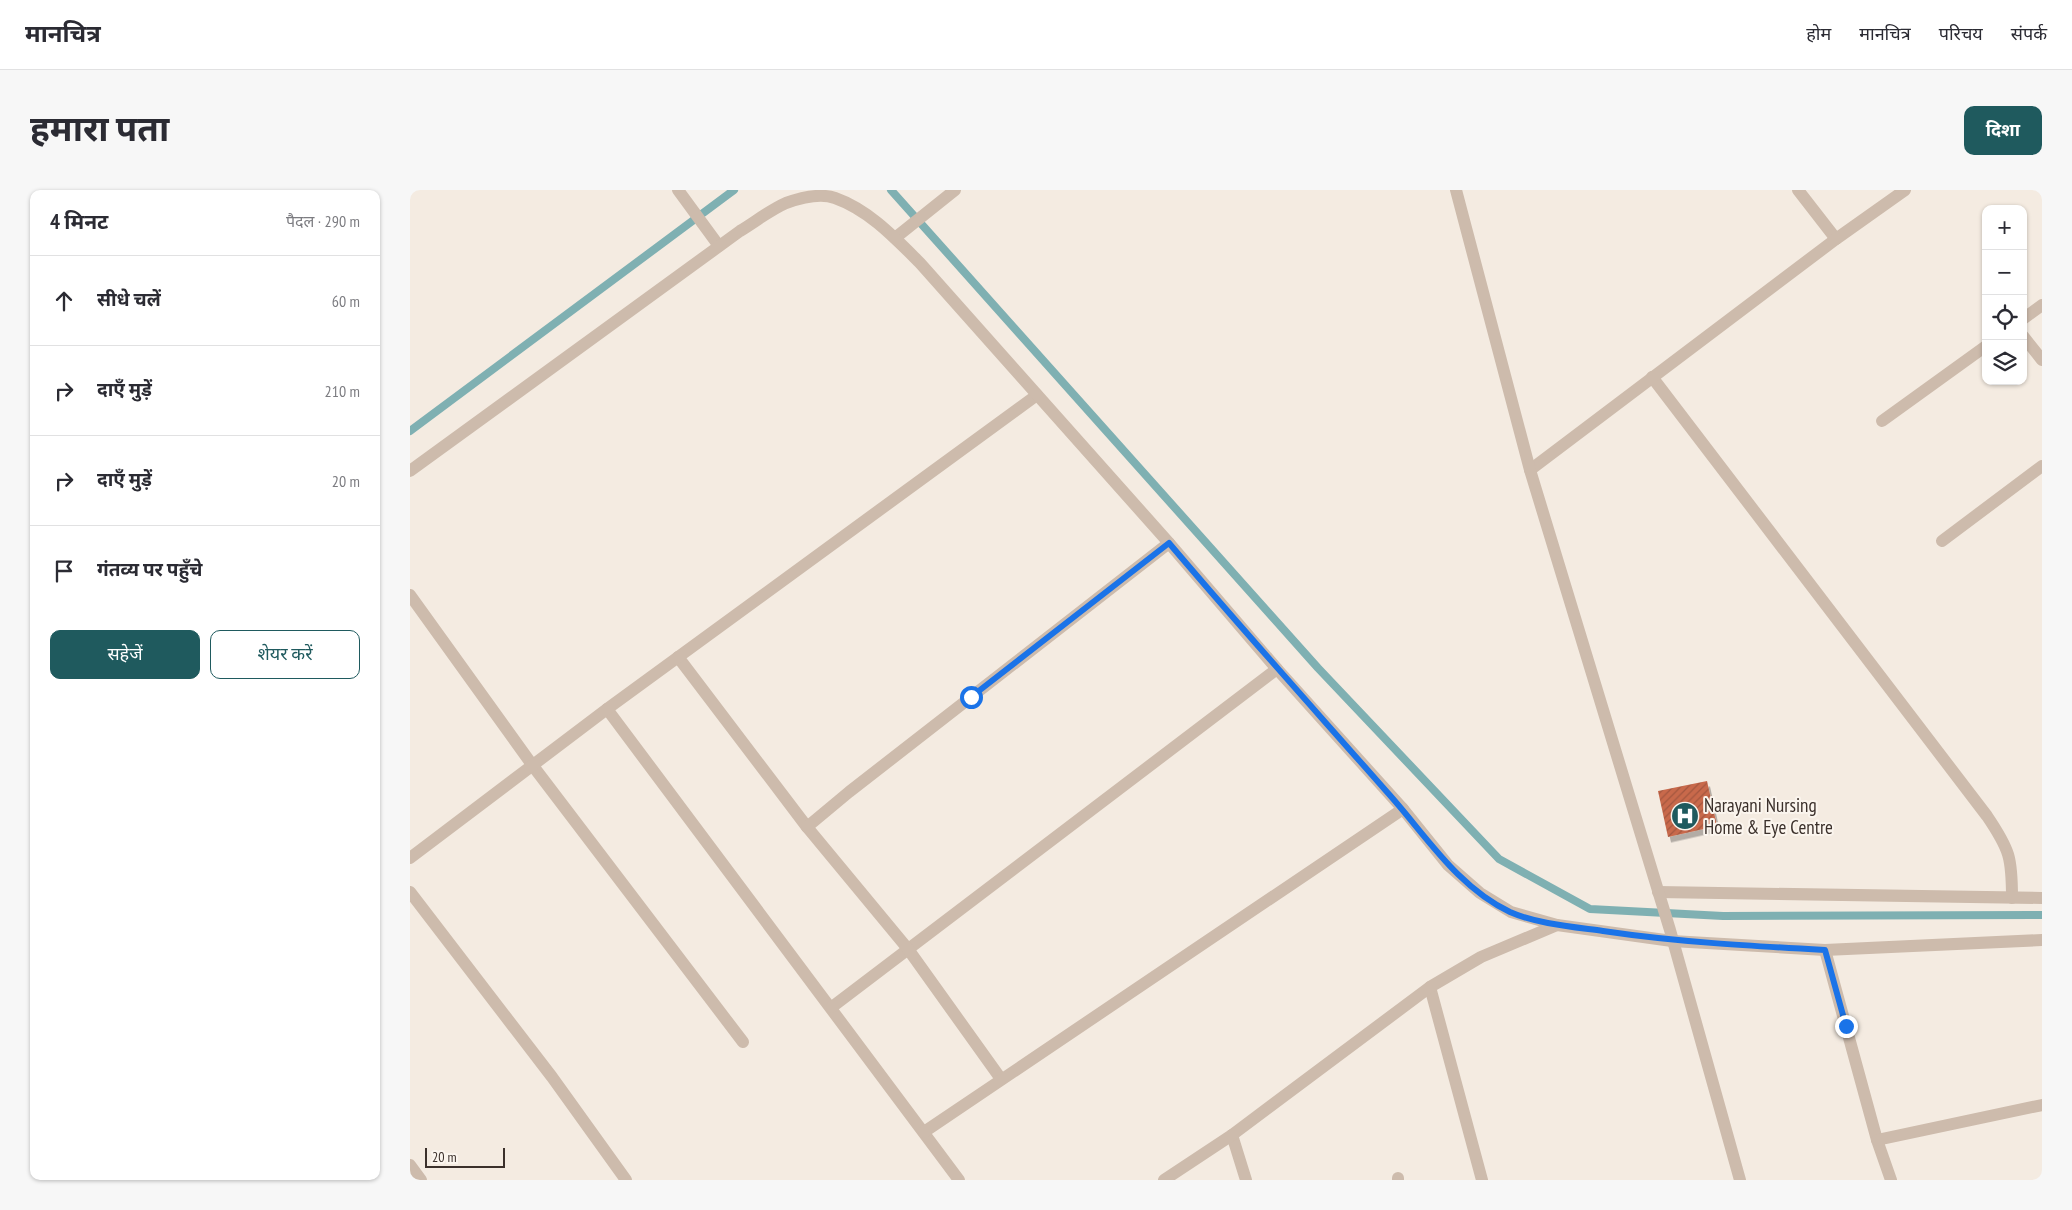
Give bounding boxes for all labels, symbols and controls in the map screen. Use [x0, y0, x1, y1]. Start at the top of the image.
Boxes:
text: मानचित्र [25, 18, 101, 49]
text: होम [1806, 22, 1831, 45]
text: मानचित्र [1859, 22, 1911, 45]
text: परिचय [1939, 22, 1983, 45]
text: संपर्क [2011, 22, 2047, 45]
text: हमारा पता [30, 105, 169, 151]
button: दिशा [1964, 106, 2042, 155]
map controls [1982, 205, 2027, 385]
button: + [1982, 205, 2027, 250]
text: 4 मिनट [50, 208, 108, 235]
text: पैदल · 290 m [286, 211, 360, 231]
button: − [1982, 250, 2027, 295]
icon: ahead [50, 287, 78, 315]
text: सीधे चलें [97, 287, 161, 311]
text: 60 m [332, 291, 360, 311]
button: locate [1982, 295, 2027, 340]
button: layers [1982, 340, 2027, 385]
icon: right [50, 377, 78, 405]
text: दाएँ मुड़ें [97, 377, 152, 401]
text: 210 m [325, 381, 360, 401]
icon: right [50, 467, 78, 495]
text: दाएँ मुड़ें [97, 467, 152, 491]
text: 20 m [332, 471, 360, 491]
icon: arrive [50, 557, 78, 585]
text: गंतव्य पर पहुँचे [97, 557, 202, 581]
button: सहेजें [50, 630, 200, 679]
button: शेयर करें [210, 630, 360, 679]
route start [960, 686, 983, 709]
place label: Narayani Nursing Home & Eye Centre [1704, 793, 1833, 839]
hospital icon: Narayani Nursing Home & Eye Centre [1670, 801, 1700, 831]
route end [1835, 1015, 1858, 1038]
scale bar [425, 1145, 505, 1168]
text: 20 m [432, 1148, 457, 1166]

